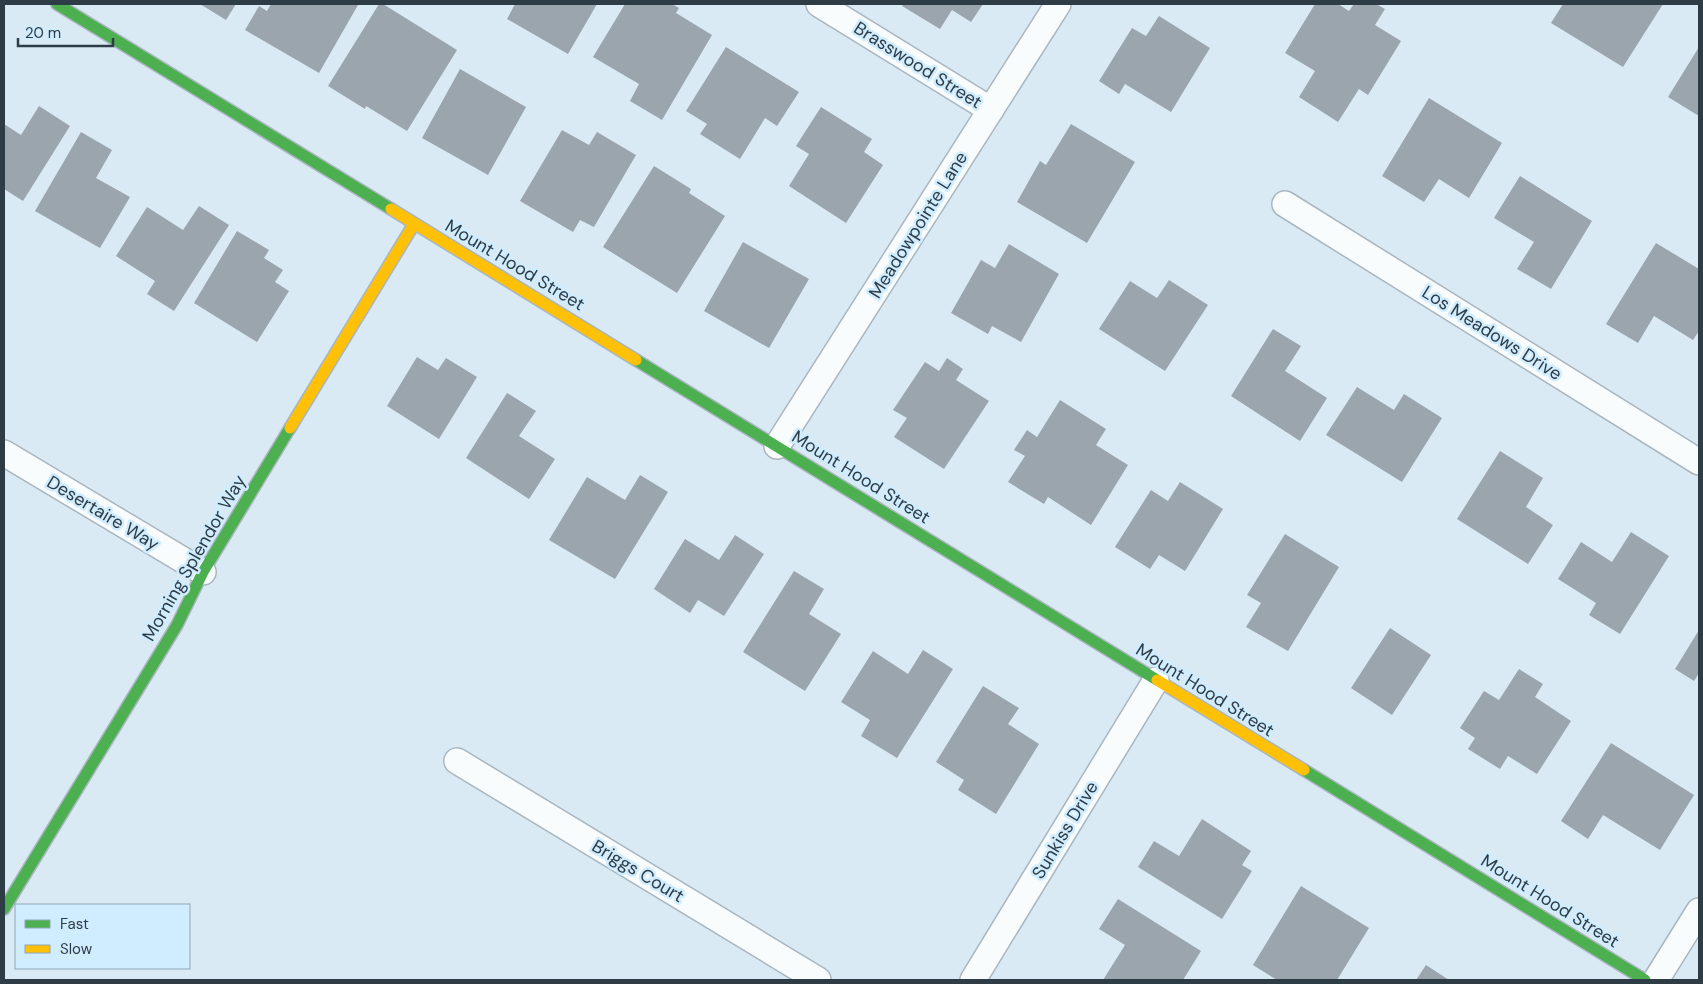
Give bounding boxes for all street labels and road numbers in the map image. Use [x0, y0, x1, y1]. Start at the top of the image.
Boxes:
street label: Brasswood Street [849, 16, 987, 114]
street label: Meadowpointe Lane [863, 147, 973, 303]
street label: Mount Hood Street [441, 214, 589, 316]
street label: Los Meadows Drive [1418, 280, 1566, 386]
street label: Mount Hood Street [787, 425, 935, 529]
street label: Desertaire Way [42, 470, 164, 556]
street label: Morning Splendor Way [137, 471, 251, 645]
street label: Mount Hood Street [1131, 638, 1279, 742]
street label: Sunkiss Drive [1026, 777, 1104, 883]
street label: Briggs Court [588, 834, 688, 908]
street label: Mount Hood Street [1476, 849, 1624, 953]

